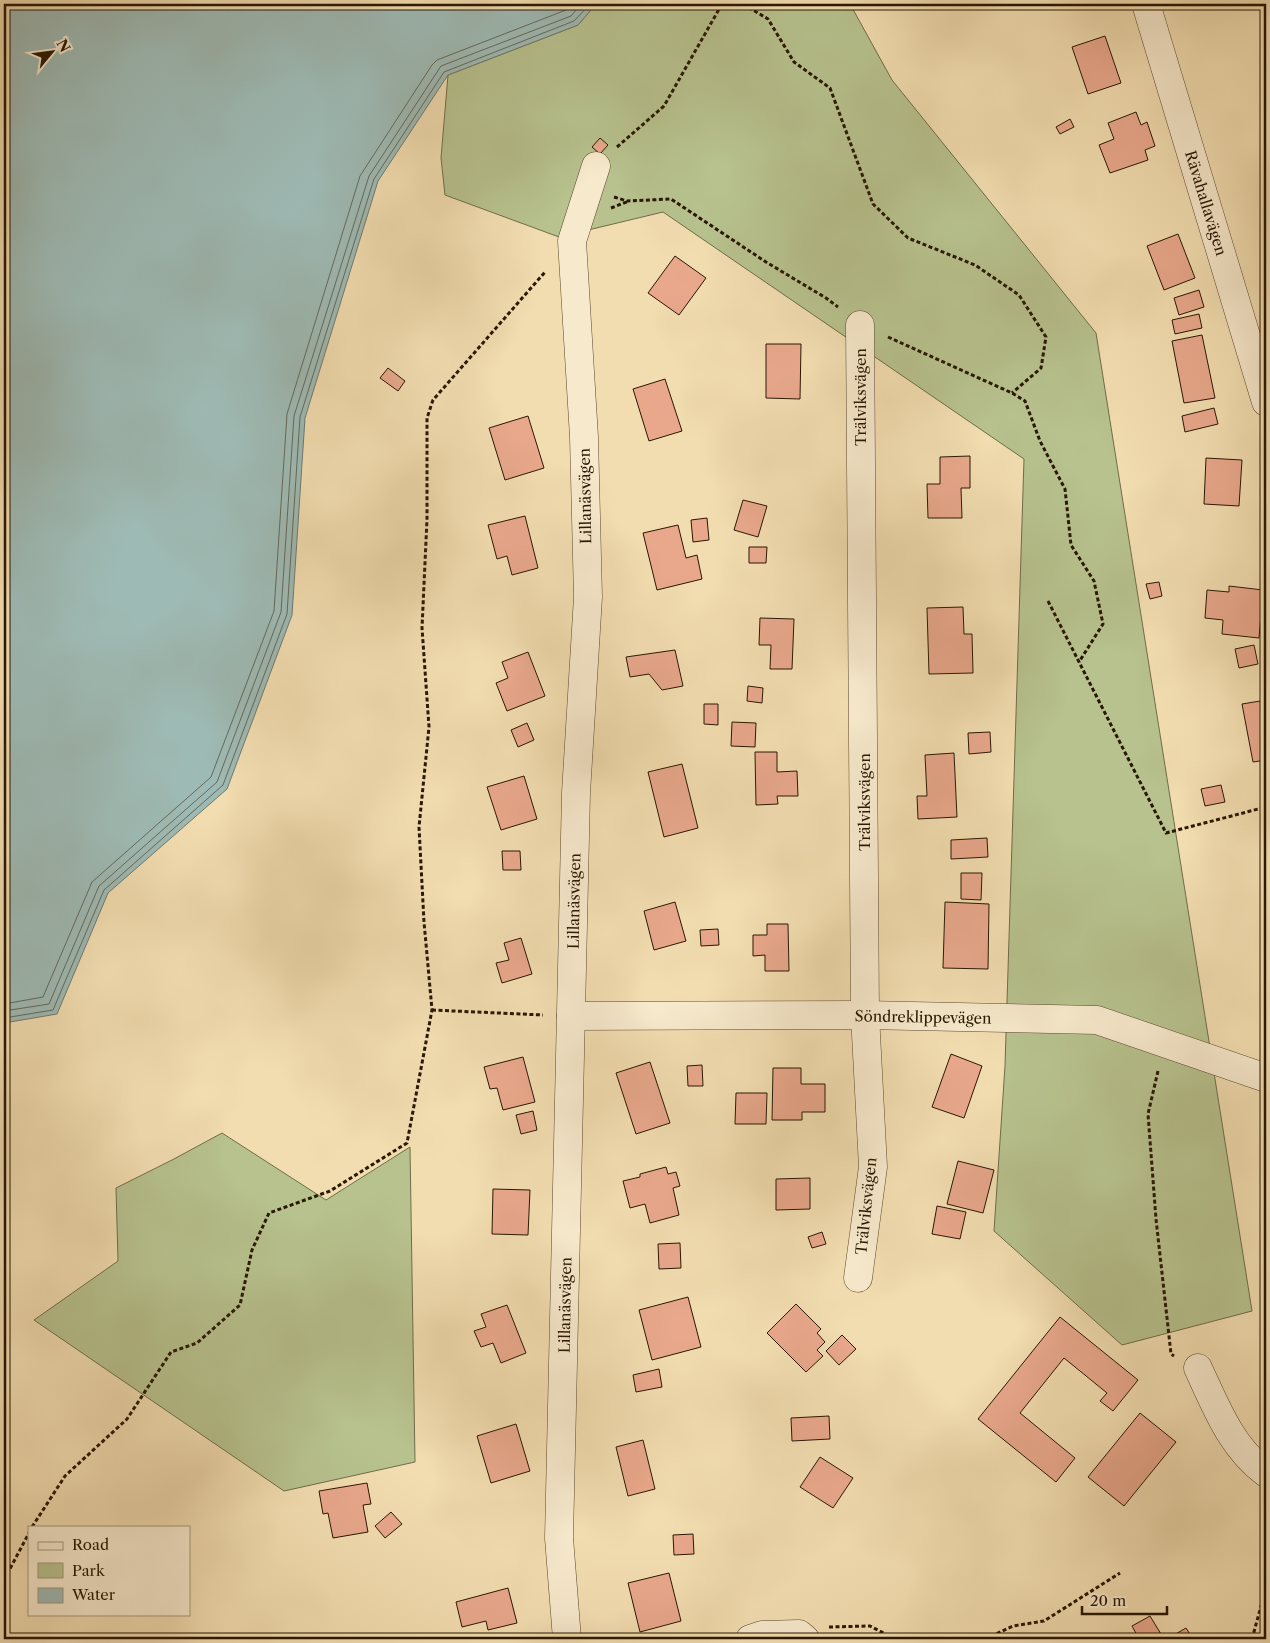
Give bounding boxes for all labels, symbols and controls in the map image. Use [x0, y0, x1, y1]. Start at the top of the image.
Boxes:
north arrow [28, 28, 78, 78]
text: N [53, 36, 74, 55]
street label: Rävahallavägen [1181, 148, 1231, 259]
street label: Trälviksvägen [851, 347, 870, 446]
street label: Lillanäsvägen [575, 447, 595, 544]
street label: Trälviksvägen [855, 752, 874, 851]
street label: Lillanäsvägen [564, 852, 584, 949]
street label: Söndreklippevägen [854, 1006, 992, 1028]
street label: Trälviksvägen [851, 1156, 881, 1256]
street label: Lillanäsvägen [555, 1256, 575, 1353]
legend [28, 1526, 190, 1616]
text: Road [72, 1535, 109, 1554]
text: Park [72, 1561, 106, 1580]
scale bar [1082, 1583, 1168, 1615]
text: Water [71, 1585, 116, 1604]
text: 20 m [1090, 1591, 1126, 1610]

